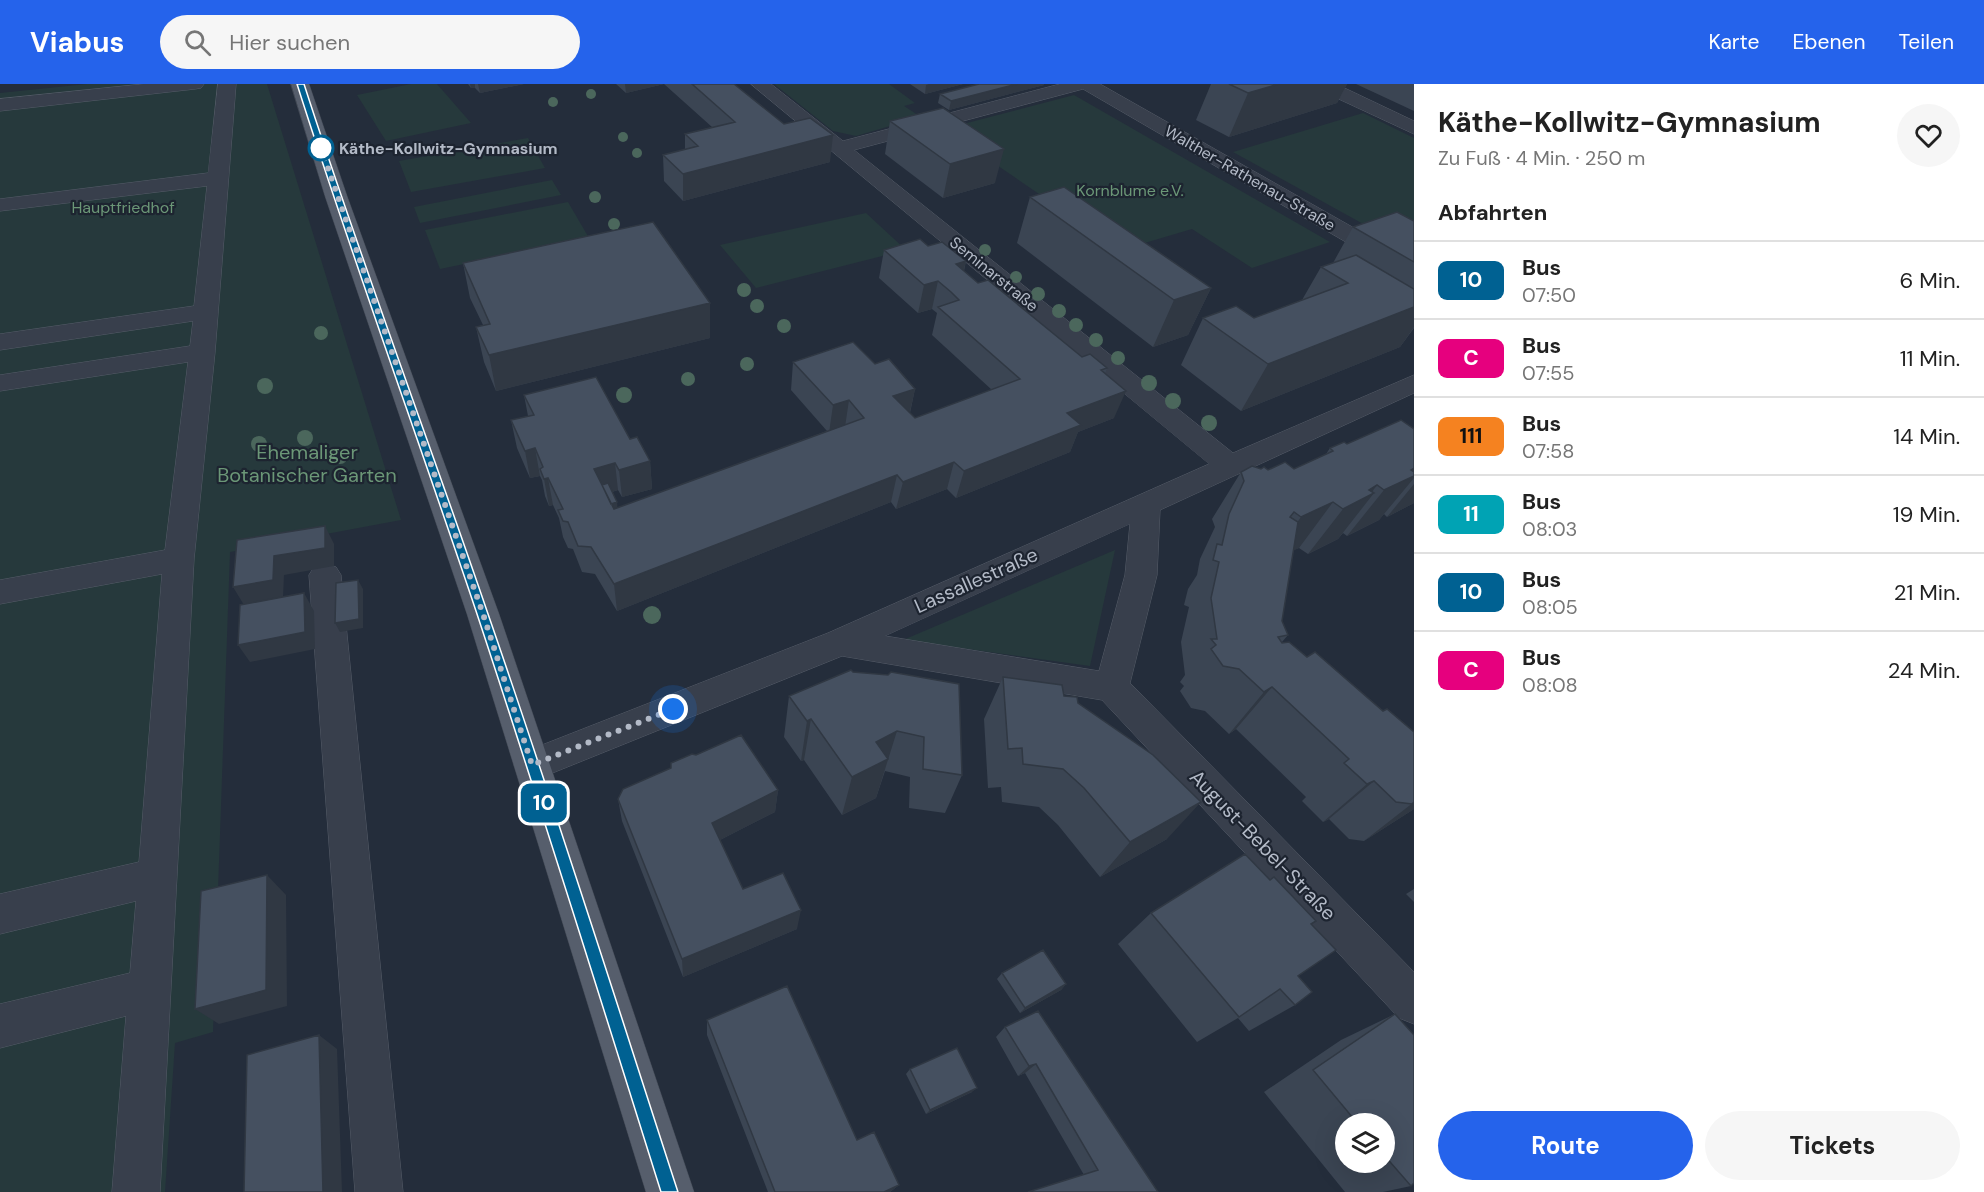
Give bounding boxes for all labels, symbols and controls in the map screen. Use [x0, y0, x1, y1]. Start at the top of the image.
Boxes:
search box [160, 15, 580, 69]
text: Viabus [30, 24, 124, 61]
icon: search [181, 26, 214, 59]
text: Hier suchen [229, 28, 350, 57]
text: Karte [1709, 28, 1759, 56]
text: Ebenen [1792, 28, 1865, 56]
text: Teilen [1898, 28, 1954, 56]
text: Käthe-Kollwitz-Gymnasium [1438, 104, 1821, 141]
button: heart [1897, 104, 1960, 167]
street label: Walther-Rathenau-Straße [1161, 120, 1339, 236]
marker: Käthe-Kollwitz-Gymnasium [308, 135, 334, 161]
place label: Käthe-Kollwitz-Gymnasium [339, 138, 558, 159]
text: Zu Fuß · 4 Min. · 250 m [1438, 145, 1645, 171]
park label: Kornblume e.V. [1076, 180, 1184, 201]
park label: Hauptfriedhof [71, 197, 175, 218]
text: Abfahrten [1438, 198, 1547, 227]
street label: Seminarstraße [945, 232, 1043, 316]
text: Bus [1522, 253, 1561, 282]
text: 10 [1460, 266, 1482, 294]
text: 6 Min. [1900, 266, 1960, 295]
text: 07:50 [1522, 282, 1576, 308]
text: Bus [1522, 331, 1561, 360]
text: C [1463, 344, 1479, 372]
text: 11 Min. [1900, 344, 1960, 373]
text: 07:55 [1522, 360, 1575, 386]
text: Bus [1522, 409, 1561, 438]
text: 111 [1460, 422, 1482, 450]
text: 14 Min. [1893, 422, 1960, 451]
text: 07:58 [1522, 438, 1574, 464]
park label: Ehemaliger Botanischer Garten [217, 439, 397, 488]
text: Bus [1522, 487, 1561, 516]
text: 11 [1463, 500, 1479, 528]
text: 19 Min. [1893, 500, 1960, 529]
text: 08:03 [1522, 516, 1577, 542]
street label: Lassallestraße [910, 541, 1042, 619]
text: Bus [1522, 565, 1561, 594]
text: 10 [1460, 578, 1482, 606]
text: 21 Min. [1894, 578, 1960, 607]
text: 08:05 [1522, 594, 1578, 620]
text: Bus [1522, 643, 1561, 672]
text: C [1463, 656, 1479, 684]
text: 24 Min. [1888, 656, 1960, 685]
text: 08:08 [1522, 672, 1578, 698]
your location [658, 694, 688, 724]
street label: August-Bebel-Straße [1184, 764, 1342, 926]
line badge: 10 [517, 784, 571, 822]
text: 10 [533, 789, 555, 817]
button: Route [1438, 1111, 1693, 1180]
button: Tickets [1705, 1111, 1960, 1180]
map controls [1335, 1113, 1395, 1173]
button: layers [1335, 1113, 1395, 1173]

